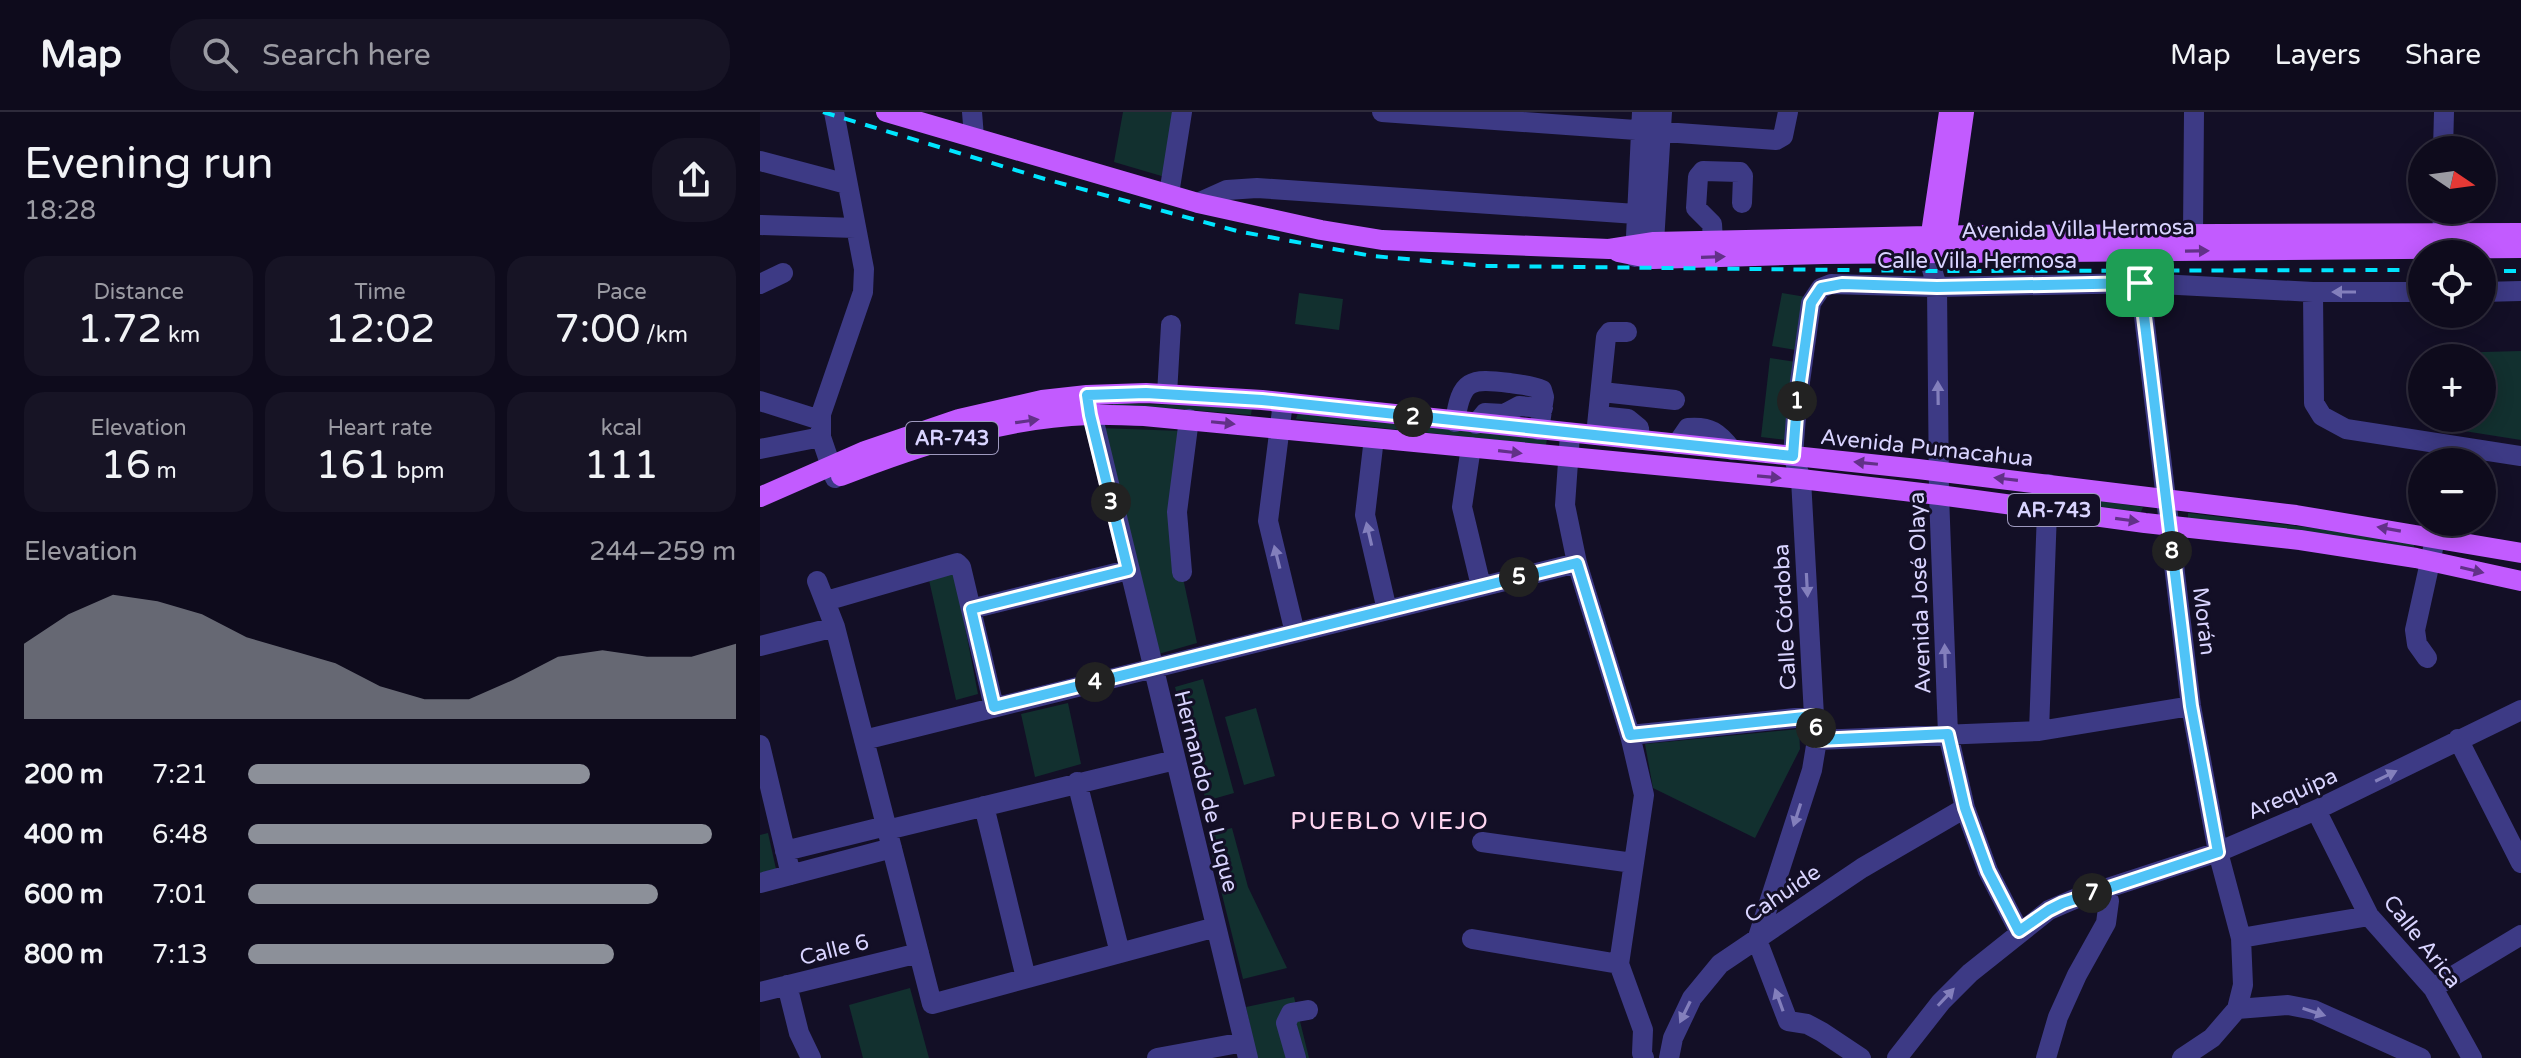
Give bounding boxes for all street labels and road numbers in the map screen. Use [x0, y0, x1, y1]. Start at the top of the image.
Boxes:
street label: Avenida Villa Hermosa [1961, 214, 2195, 244]
street label: Calle Villa Hermosa [1877, 248, 2077, 274]
road number: AR-743 [906, 422, 998, 454]
street label: Avenida Pumacahua [1819, 424, 2035, 472]
street label: Avenida José Olaya [1903, 492, 1937, 694]
road number: AR-743 [2008, 494, 2100, 526]
street label: Calle Córdoba [1768, 543, 1802, 691]
street label: Morán [2187, 586, 2221, 657]
street label: Hernando de Luque [1168, 688, 1244, 895]
street label: Arequipa [2243, 763, 2341, 825]
street label: Cahuide [1740, 859, 1826, 929]
street label: Calle Arica [2378, 890, 2467, 993]
street label: Calle 6 [797, 929, 872, 971]

